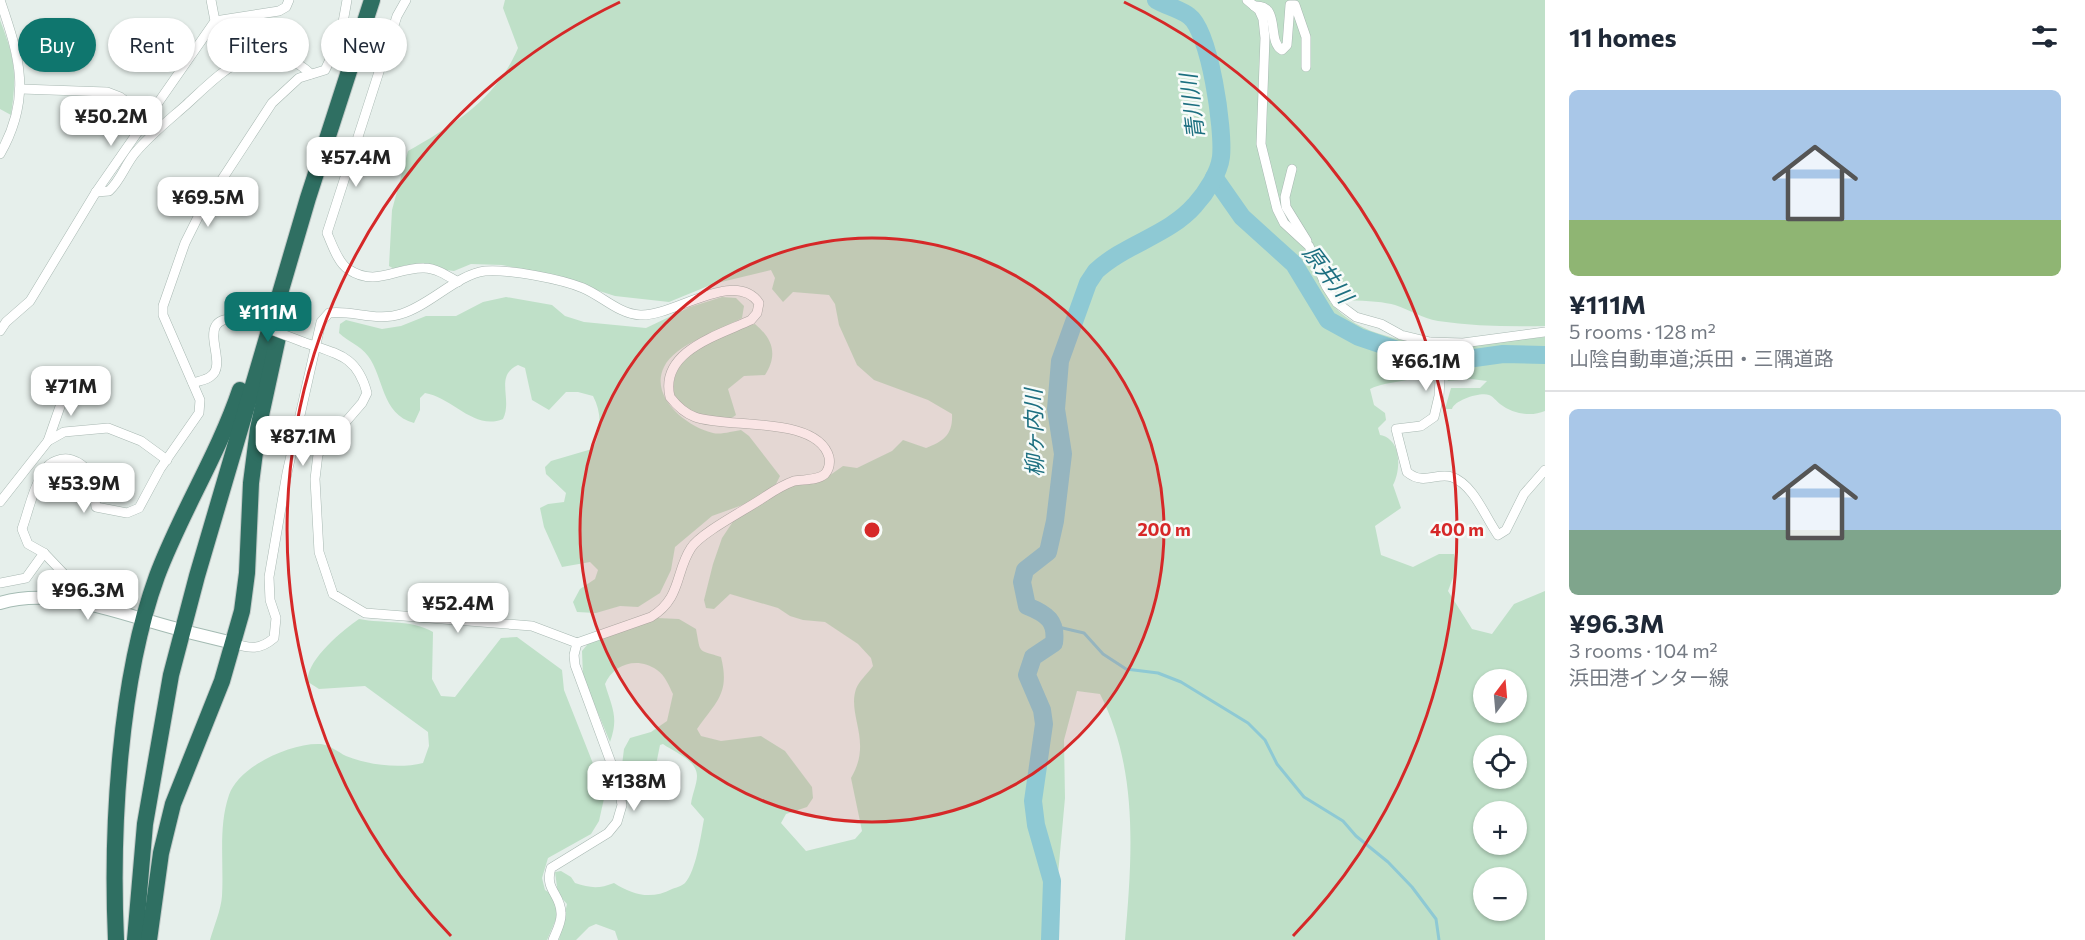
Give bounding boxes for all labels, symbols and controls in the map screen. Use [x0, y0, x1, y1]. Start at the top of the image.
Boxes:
chip: Buy [18, 18, 96, 72]
chip: Rent [108, 18, 195, 72]
chip: Filters [207, 18, 309, 72]
chip: New [321, 18, 407, 72]
icon: filters [2028, 20, 2061, 53]
text: 11 homes [1569, 21, 1677, 52]
water label: 青川川 [1174, 71, 1209, 141]
pin: ¥50.2M [62, 96, 160, 147]
text: ¥50.2M [74, 103, 148, 127]
icon: home [1761, 129, 1869, 237]
pin: ¥57.4M [307, 137, 405, 188]
text: ¥57.4M [321, 144, 391, 168]
pin: ¥69.5M [159, 177, 257, 228]
text: ¥69.5M [171, 184, 245, 208]
water label: 原井川 [1298, 239, 1360, 310]
text: ¥111M [1569, 288, 1646, 319]
pin: ¥111M [226, 292, 310, 343]
text: ¥111M [238, 299, 298, 323]
text: 5 rooms · 128 m² [1569, 319, 1716, 343]
pin: ¥66.1M [1377, 341, 1475, 392]
text: 山陰自動車道;浜田・三隅道路 [1569, 346, 1834, 370]
text: ¥66.1M [1391, 348, 1461, 372]
pin: ¥71M [35, 366, 107, 417]
text: ¥71M [45, 373, 97, 397]
water label: 柳ヶ内川 [1019, 387, 1048, 477]
pin: ¥87.1M [254, 416, 352, 467]
text: ¥87.1M [270, 423, 336, 447]
icon: home [1761, 448, 1869, 556]
pin: ¥53.9M [35, 463, 133, 514]
text: ¥53.9M [48, 470, 120, 494]
text: 200 m [1137, 518, 1191, 540]
text: 400 m [1430, 518, 1484, 540]
centre of rings [862, 520, 882, 540]
pin: ¥96.3M [39, 570, 137, 621]
text: ¥96.3M [51, 577, 125, 601]
pin: ¥52.4M [409, 583, 507, 634]
text: ¥52.4M [422, 590, 494, 614]
text: ¥96.3M [1569, 607, 1664, 638]
text: 3 rooms · 104 m² [1569, 638, 1718, 662]
text: 浜田港インター線 [1569, 665, 1729, 689]
north arrow [1473, 669, 1527, 723]
map controls [1473, 669, 1527, 921]
button: locate [1473, 735, 1527, 789]
pin: ¥138M [592, 761, 676, 812]
text: ¥138M [601, 768, 667, 792]
button: + [1473, 801, 1527, 855]
button: − [1473, 867, 1527, 921]

